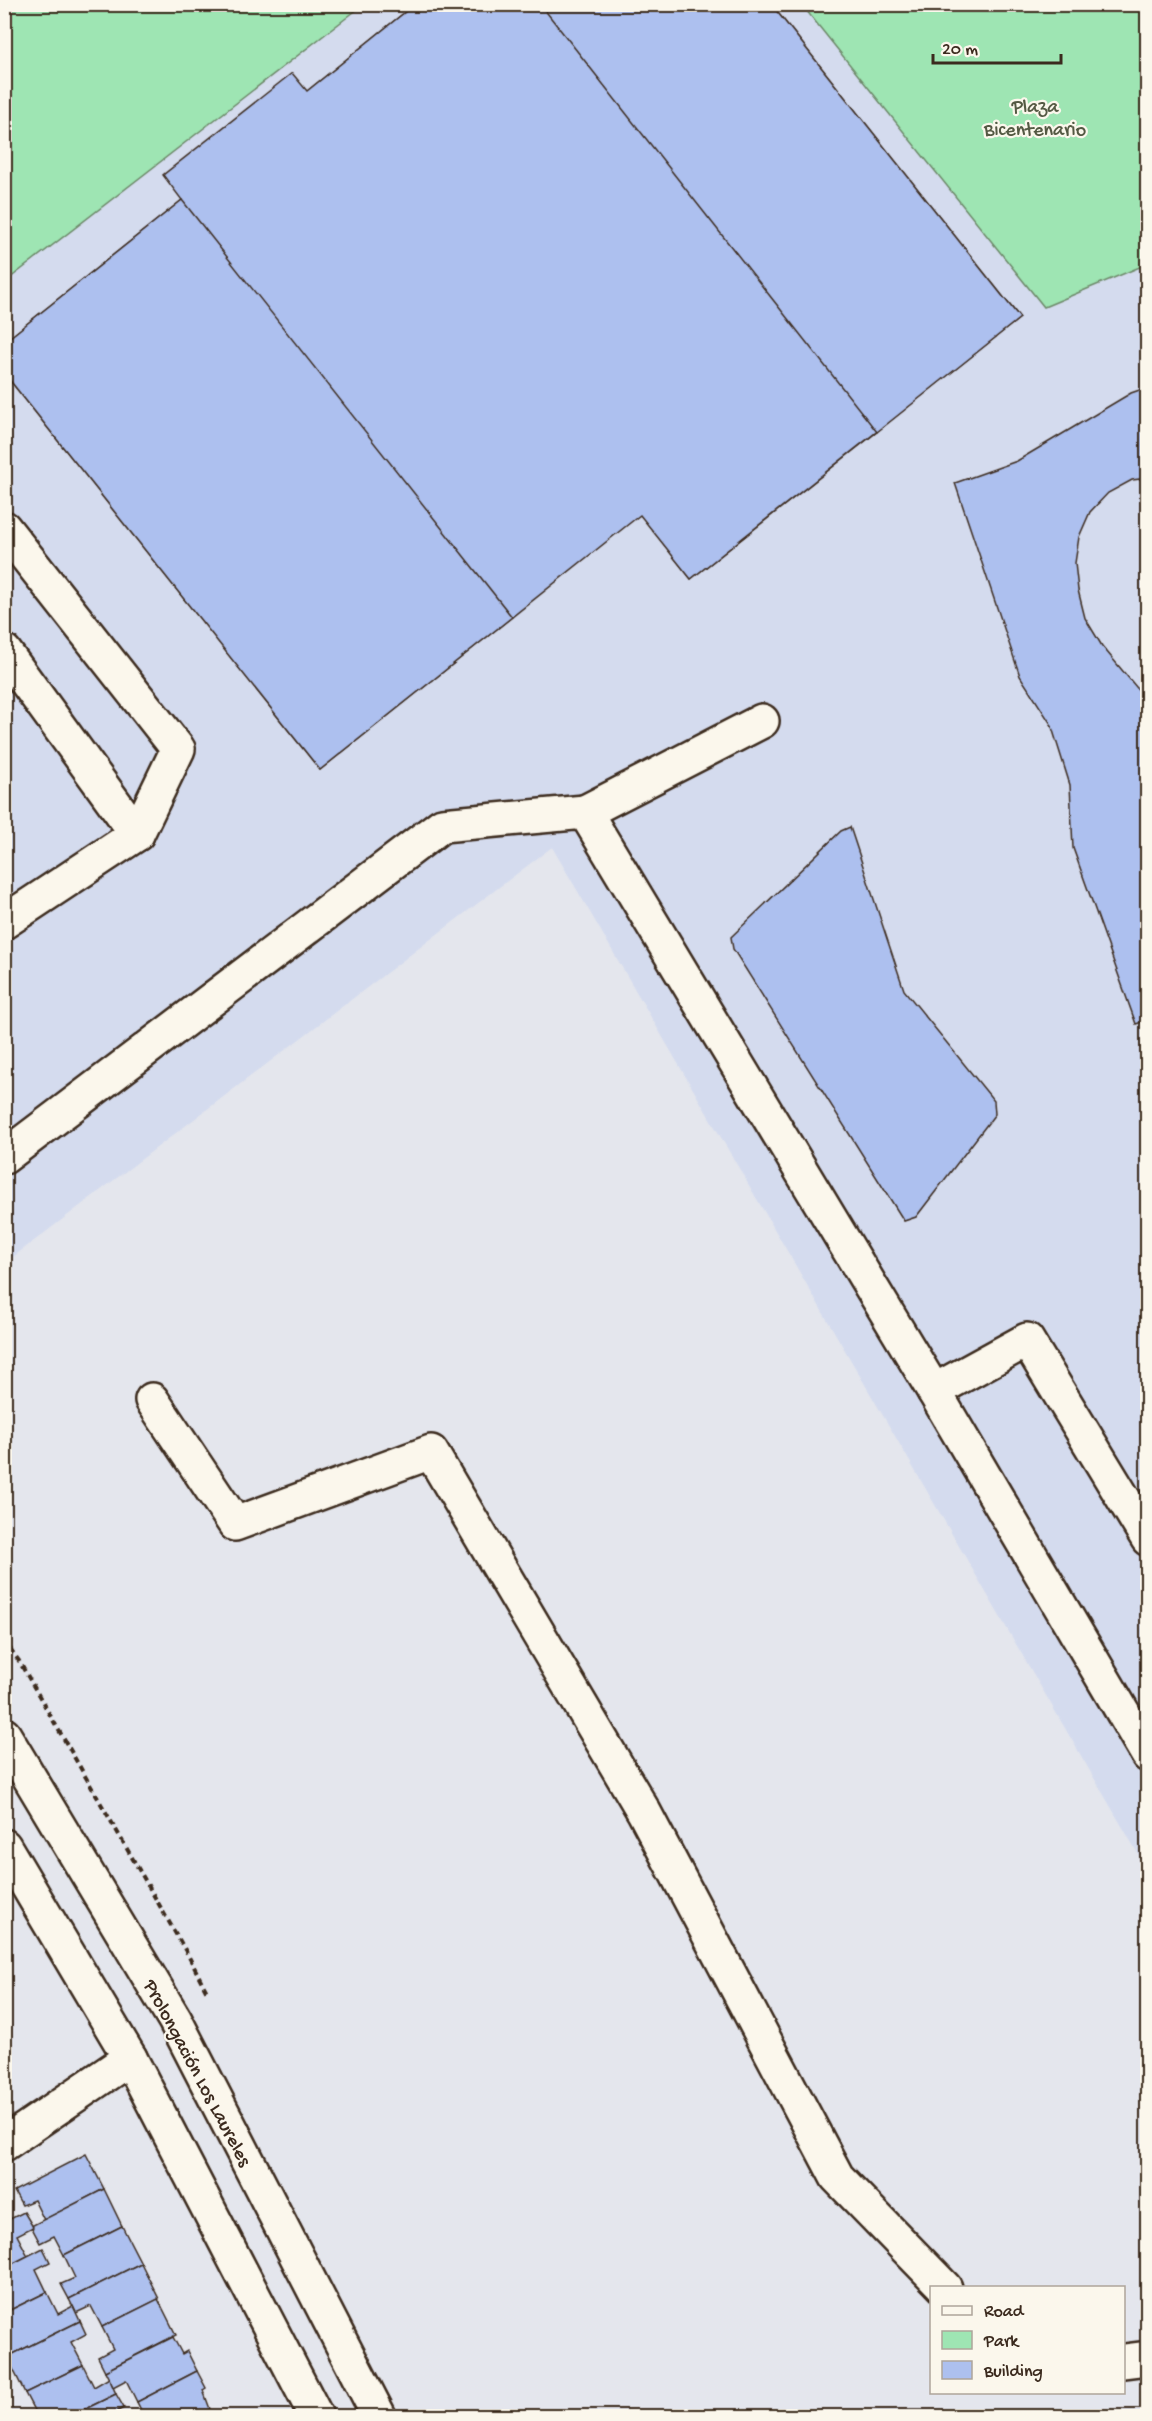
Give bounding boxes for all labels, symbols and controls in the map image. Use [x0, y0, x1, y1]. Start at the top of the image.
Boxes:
scale bar [933, 27, 1060, 65]
text: 20 m [942, 40, 978, 61]
park label: Plaza Bicentenario [983, 97, 1086, 143]
street label: Prolongación Los Laureles [136, 1975, 255, 2171]
legend [930, 2286, 1125, 2394]
text: Road [984, 2302, 1025, 2323]
text: Park [983, 2332, 1020, 2353]
text: Building [983, 2362, 1043, 2383]

